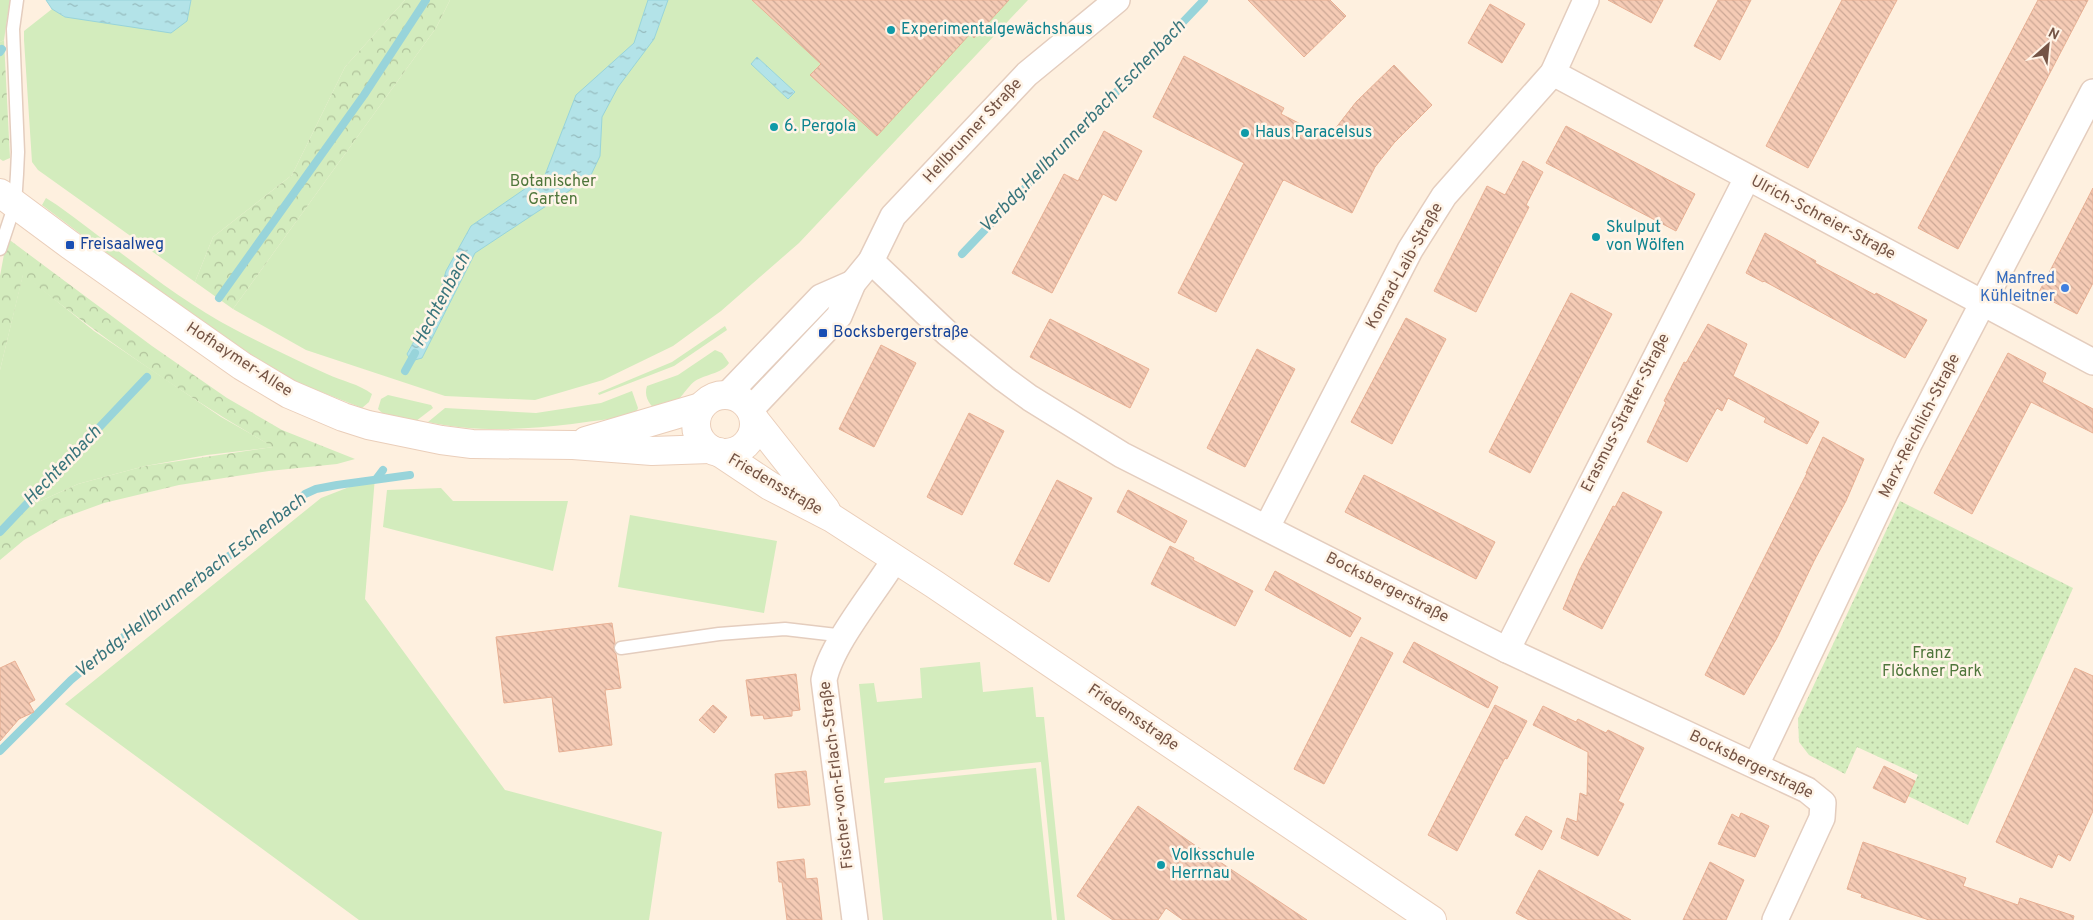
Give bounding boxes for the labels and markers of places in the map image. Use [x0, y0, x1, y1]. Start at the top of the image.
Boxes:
place label: Experimentalgewächshaus [901, 20, 1093, 40]
marker: Experimentalgewächshaus [885, 24, 897, 36]
place label: 6. Pergola [784, 117, 856, 137]
marker: 6. Pergola [768, 121, 780, 133]
place label: Haus Paracelsus [1255, 123, 1372, 143]
marker: Haus Paracelsus [1239, 127, 1251, 139]
place label: Skulput von Wölfen [1606, 218, 1685, 256]
marker: Skulput von Wölfen [1590, 231, 1602, 243]
place label: Freisaalweg [80, 235, 164, 255]
marker: Freisaalweg [64, 239, 76, 251]
place label: Manfred Kühleitner [1980, 269, 2055, 307]
marker: Manfred Kühleitner [2059, 282, 2071, 294]
place label: Bocksbergerstraße [833, 323, 969, 343]
marker: Bocksbergerstraße [817, 327, 829, 339]
place label: Volksschule Herrnau [1171, 846, 1255, 884]
marker: Volksschule Herrnau [1155, 859, 1167, 871]

